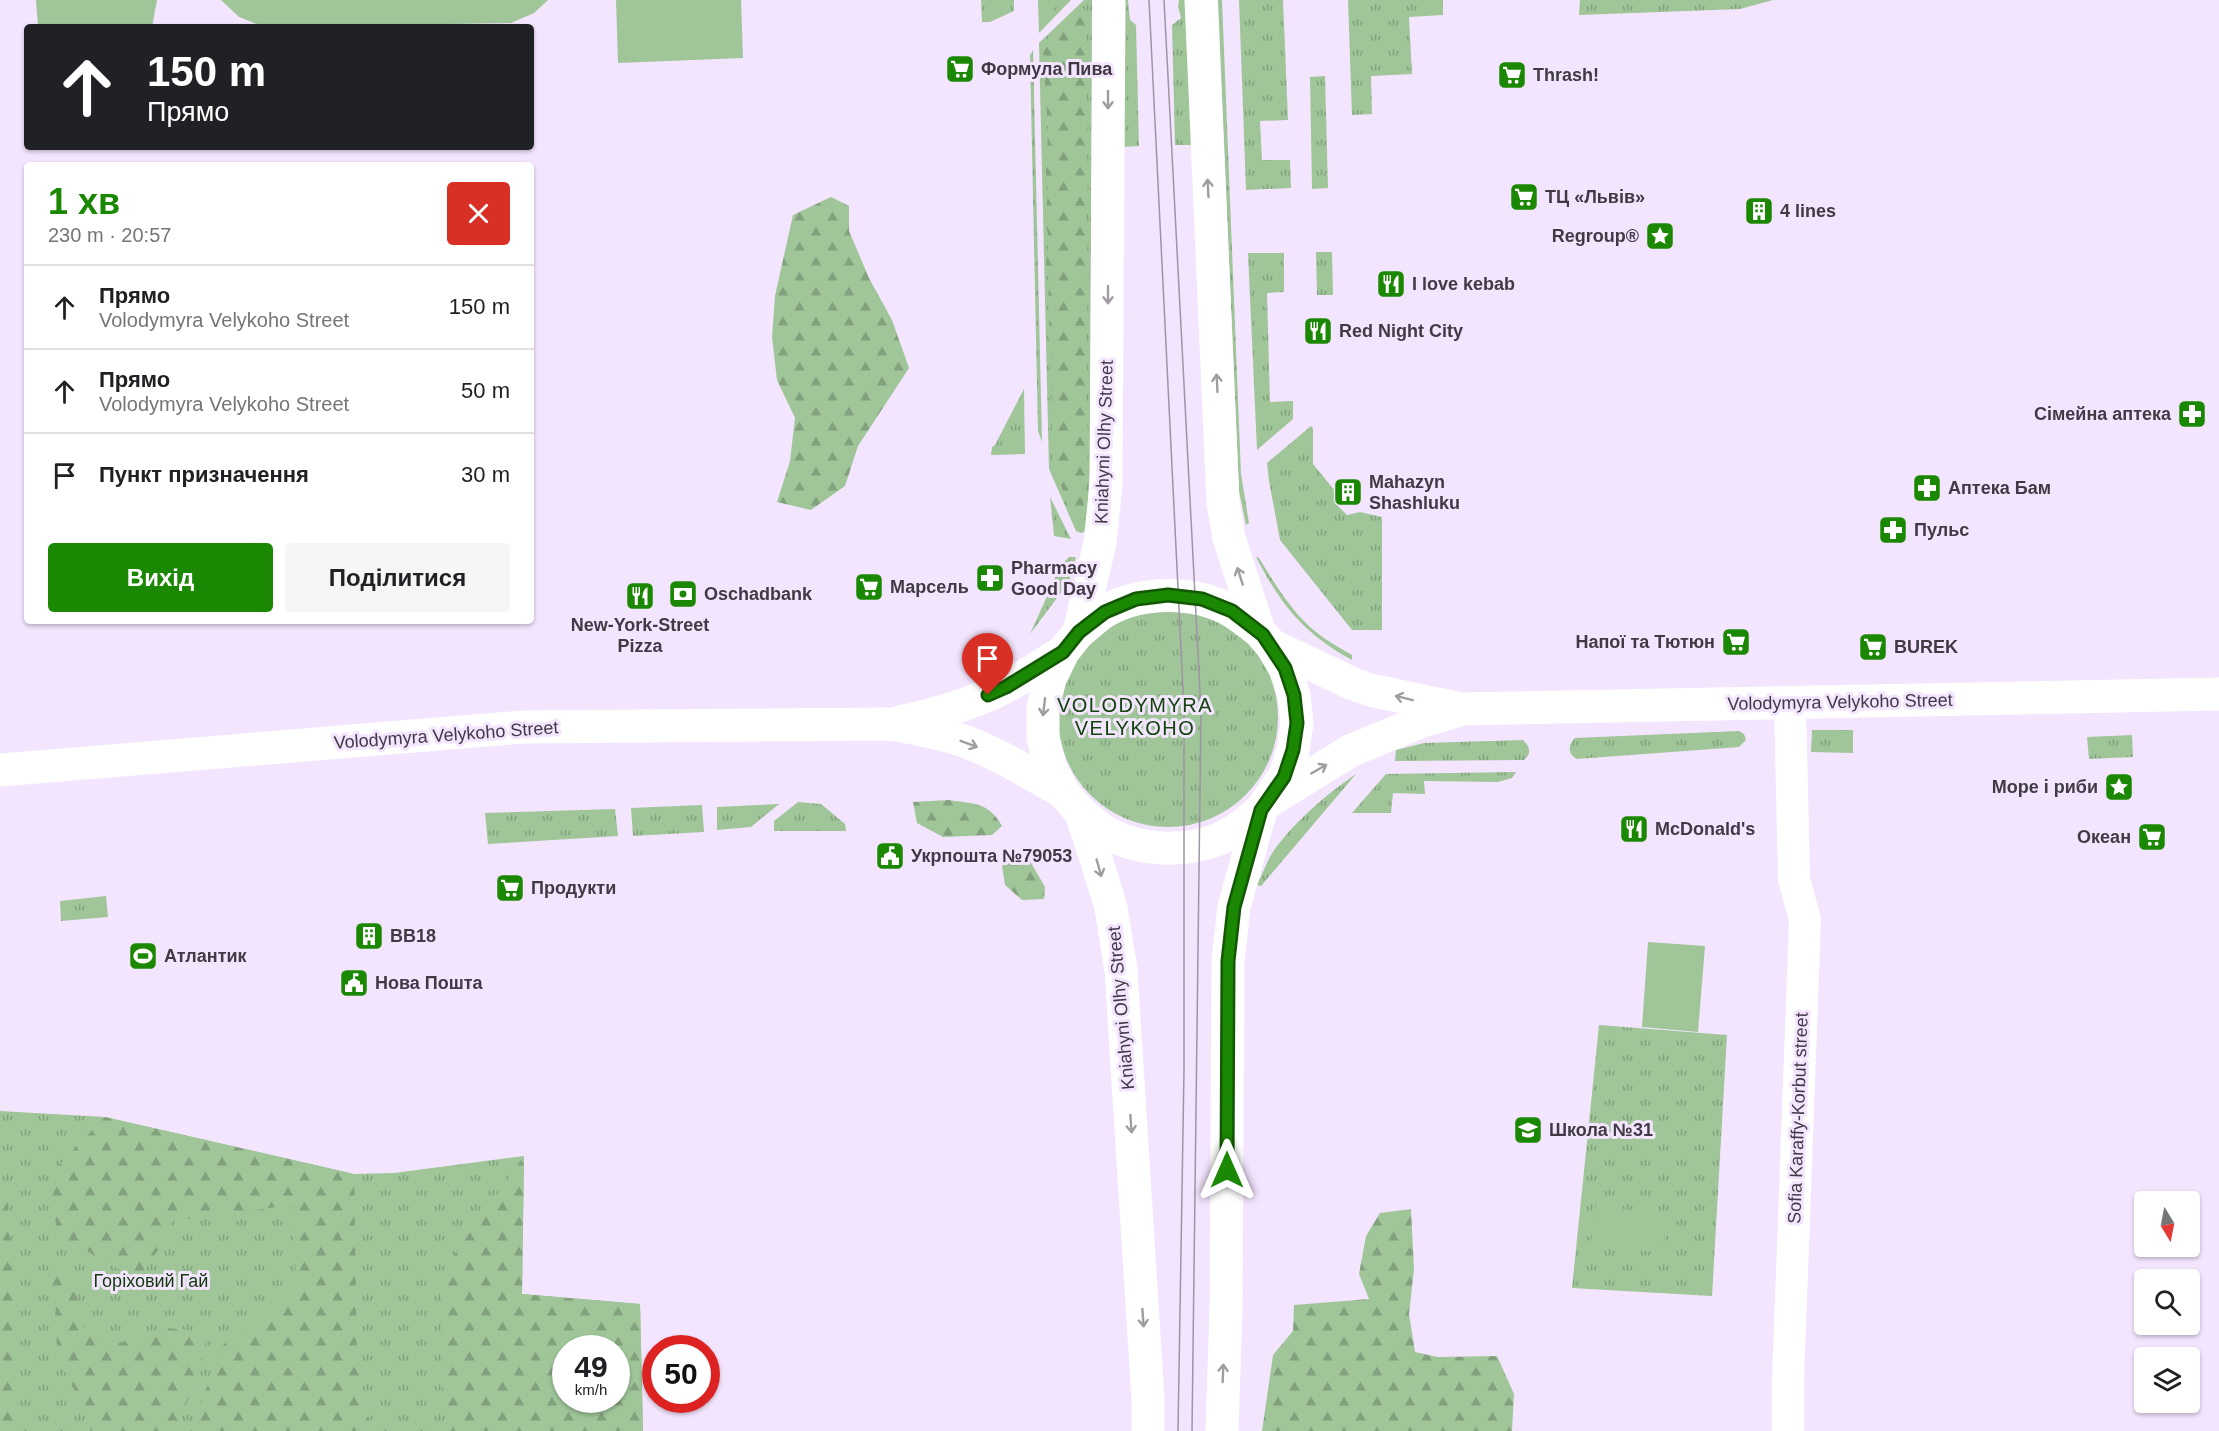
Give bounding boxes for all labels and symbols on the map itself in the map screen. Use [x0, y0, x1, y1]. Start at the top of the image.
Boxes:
supermarket icon: Формула Пива [944, 53, 976, 85]
place label: Формула Пива [981, 59, 1113, 79]
supermarket icon: Thrash! [1496, 59, 1528, 91]
place label: Thrash! [1533, 65, 1599, 85]
one-way arrow [1102, 90, 1114, 110]
one-way arrow [1203, 179, 1214, 199]
supermarket icon: ТЦ «Львів» [1508, 181, 1540, 213]
place label: ТЦ «Львів» [1545, 187, 1645, 207]
building icon: 4 lines [1743, 195, 1775, 227]
place label: 4 lines [1780, 201, 1836, 221]
place icon: Regroup® [1644, 220, 1676, 252]
place label: Regroup® [1552, 226, 1639, 246]
restaurant icon: I love kebab [1375, 268, 1407, 300]
place label: I love kebab [1412, 274, 1515, 294]
one-way arrow [1102, 285, 1114, 305]
restaurant icon: Red Night City [1302, 315, 1334, 347]
place label: Red Night City [1339, 321, 1463, 341]
street label: Kniahyni Olhy Street [1091, 360, 1117, 524]
one-way arrow [1211, 373, 1222, 393]
pharmacy icon: Сімейна аптека [2176, 398, 2208, 430]
place label: Сімейна аптека [2034, 404, 2172, 424]
place label: Mahazyn Shashluku [1369, 472, 1460, 513]
pharmacy icon: Аптека Бам [1911, 472, 1943, 504]
building icon: Mahazyn Shashluku [1332, 476, 1364, 508]
place label: Аптека Бам [1948, 478, 2051, 498]
pharmacy icon: Пульс [1877, 514, 1909, 546]
place label: Пульс [1914, 520, 1969, 540]
place label: Pharmacy Good Day [1011, 558, 1097, 599]
pharmacy icon: Pharmacy Good Day [974, 562, 1006, 594]
one-way arrow [1234, 567, 1245, 586]
supermarket icon: Марсель [853, 571, 885, 603]
place label: Марсель [890, 577, 969, 597]
bank icon: Oschadbank [667, 578, 699, 610]
restaurant icon: New-York-Street Pizza [624, 580, 656, 612]
place label: Oschadbank [704, 584, 813, 604]
place label: New-York-Street Pizza [571, 615, 709, 656]
supermarket icon: Напої та Тютюн [1720, 626, 1752, 658]
supermarket icon: BUREK [1857, 631, 1889, 663]
place label: Напої та Тютюн [1575, 632, 1715, 652]
pin [962, 633, 1013, 695]
place label: BUREK [1894, 637, 1958, 657]
street label: Volodymyra Velykoho Street [1727, 690, 1953, 714]
one-way arrow [1395, 691, 1414, 703]
district label: VOLODYMYRA VELYKOHO [1057, 694, 1213, 739]
one-way arrow [1038, 696, 1049, 716]
street label: Volodymyra Velykoho Street [333, 717, 559, 753]
one-way arrow [960, 739, 978, 750]
one-way arrow [1310, 763, 1327, 775]
place icon: Море і риби [2103, 771, 2135, 803]
place label: Море і риби [1992, 777, 2098, 797]
restaurant icon: McDonald's [1618, 813, 1650, 845]
place label: McDonald's [1655, 819, 1755, 839]
supermarket icon: Океан [2136, 821, 2168, 853]
place label: Океан [2077, 827, 2131, 847]
public building icon: Укрпошта №79053 [874, 840, 906, 872]
place label: Укрпошта №79053 [911, 846, 1072, 866]
one-way arrow [1094, 859, 1106, 878]
supermarket icon: Продукти [494, 872, 526, 904]
place label: Продукти [531, 878, 616, 898]
building icon: BB18 [353, 920, 385, 952]
street label: Kniahyni Olhy Street [1104, 925, 1138, 1091]
place label: BB18 [390, 926, 436, 946]
sports icon: Атлантик [127, 940, 159, 972]
place label: Атлантик [164, 946, 248, 966]
public building icon: Нова Пошта [338, 967, 370, 999]
place label: Нова Пошта [375, 973, 484, 993]
street label: Sofia Karaffy-Korbut street [1784, 1012, 1812, 1224]
one-way arrow [1125, 1113, 1136, 1133]
school or university icon: Школа №31 [1512, 1114, 1544, 1146]
place label: Школа №31 [1549, 1120, 1653, 1140]
position arrow [1195, 1138, 1259, 1202]
north arrow [2134, 1191, 2200, 1257]
park label: Горіховий Гай [94, 1271, 208, 1291]
one-way arrow [1138, 1308, 1149, 1328]
speed limit sign: 50 [642, 1335, 720, 1413]
one-way arrow [1218, 1363, 1229, 1383]

